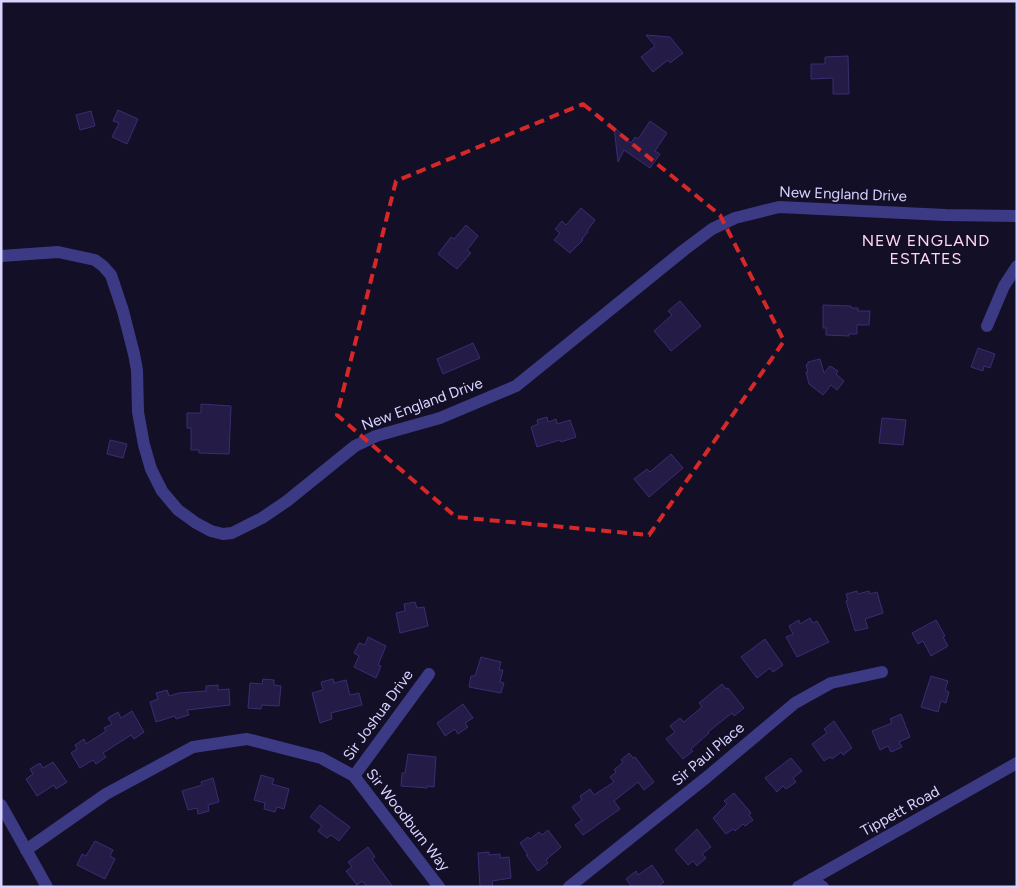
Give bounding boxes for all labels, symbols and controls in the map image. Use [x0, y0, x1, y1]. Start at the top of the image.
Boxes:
street label: New England Drive [779, 183, 907, 205]
district label: NEW ENGLAND ESTATES [862, 231, 990, 268]
street label: New England Drive [359, 374, 485, 434]
street label: Sir Joshua Drive [339, 666, 417, 764]
street label: Sir Paul Place [668, 719, 748, 789]
street label: Sir Woodburn Way [362, 765, 454, 875]
street label: Tippett Road [857, 782, 943, 840]

